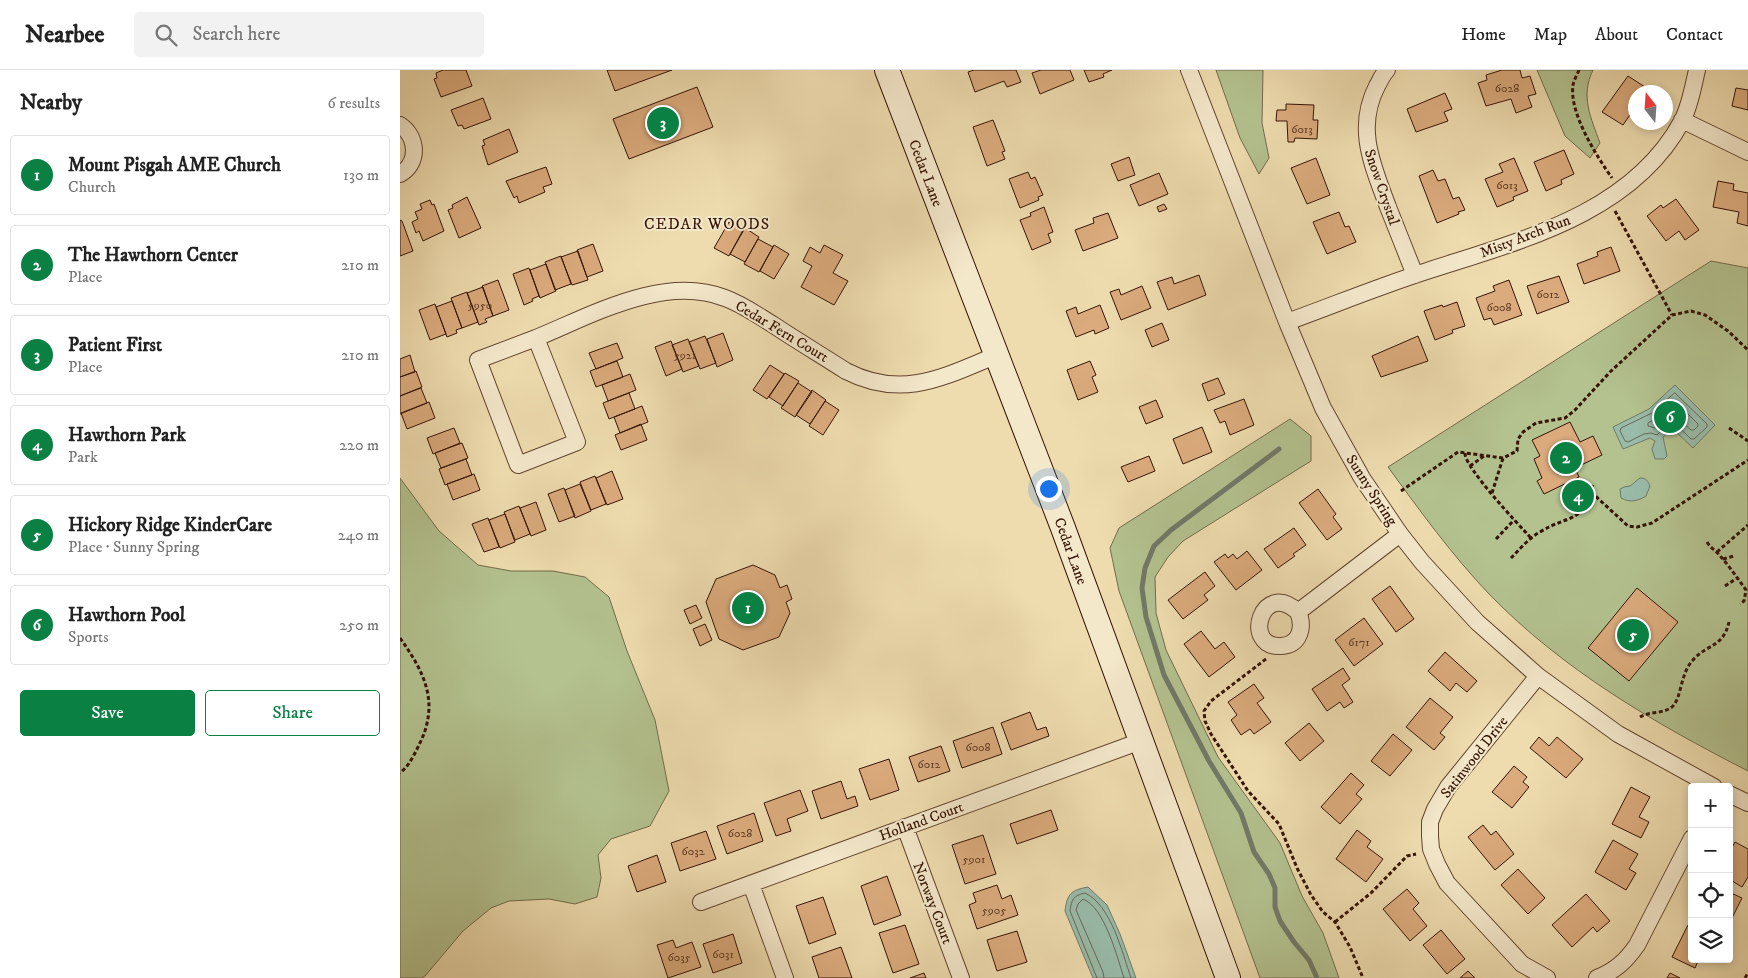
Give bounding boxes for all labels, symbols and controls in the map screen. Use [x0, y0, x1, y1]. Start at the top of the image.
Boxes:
search box [134, 12, 484, 57]
text: Nearbee [25, 20, 104, 50]
icon: search [152, 21, 180, 49]
text: Search here [192, 23, 280, 46]
text: Home [1461, 24, 1506, 46]
text: Map [1534, 24, 1567, 46]
text: About [1595, 24, 1638, 46]
text: Contact [1666, 24, 1723, 46]
house number: 6028 [1495, 81, 1519, 96]
north arrow [1628, 85, 1673, 130]
text: Nearby [20, 90, 82, 116]
text: 6 results [327, 93, 380, 113]
pin: 3 [647, 104, 679, 142]
house number: 6013 [1291, 122, 1313, 137]
street label: Cedar Lane [904, 137, 947, 209]
street label: Snow Crystal [1360, 147, 1404, 228]
text: Mount Pisgah AME Church [68, 154, 281, 177]
text: 1 [34, 165, 40, 185]
text: 130 m [343, 165, 379, 185]
text: Church [68, 177, 116, 197]
house number: 6013 [1496, 178, 1518, 193]
street label: Misty Arch Run [1477, 210, 1573, 262]
district label: CEDAR WOODS [644, 214, 770, 234]
text: The Hawthorn Center [68, 244, 238, 267]
text: 2 [33, 255, 41, 275]
text: 210 m [341, 255, 379, 275]
text: Place [68, 267, 102, 287]
house number: 6012 [1537, 287, 1560, 302]
street label: Cedar Fern Court [732, 296, 832, 367]
house number: 5950 [468, 298, 492, 313]
house number: 6008 [1486, 300, 1512, 315]
text: Patient First [68, 334, 162, 357]
text: 3 [34, 345, 40, 365]
text: 210 m [341, 345, 379, 365]
house number: 5921 [674, 348, 696, 363]
text: Place [68, 357, 102, 377]
pin: 6 [1654, 398, 1686, 436]
text: Hawthorn Park [68, 424, 186, 447]
text: 4 [32, 435, 42, 455]
text: 220 m [339, 435, 379, 455]
pin: 2 [1550, 439, 1582, 477]
text: Park [68, 447, 98, 467]
street label: Sunny Spring [1342, 451, 1402, 530]
your location [1036, 476, 1062, 502]
pin: 4 [1562, 477, 1594, 515]
text: Hickory Ridge KinderCare [68, 514, 272, 537]
street label: Cedar Lane [1050, 515, 1091, 587]
text: 5 [33, 525, 41, 545]
text: 240 m [338, 525, 379, 545]
text: Place · Sunny Spring [68, 537, 199, 557]
pin: 1 [732, 589, 764, 627]
text: Hawthorn Pool [68, 604, 185, 627]
text: 6 [33, 615, 41, 635]
text: 250 m [339, 615, 379, 635]
pin: 5 [1617, 616, 1649, 654]
text: Sports [68, 627, 109, 647]
house number: 6171 [1348, 635, 1370, 650]
button: Save [20, 690, 195, 736]
button: Share [205, 690, 380, 736]
street label: Satinwood Drive [1436, 712, 1512, 802]
house number: 6008 [965, 740, 991, 755]
house number: 6012 [918, 757, 941, 772]
map controls [1688, 783, 1733, 963]
button: + [1688, 783, 1733, 828]
street label: Holland Court [876, 797, 966, 846]
house number: 6028 [728, 826, 752, 841]
button: − [1688, 828, 1733, 873]
house number: 6032 [681, 844, 705, 859]
house number: 5901 [963, 852, 985, 867]
street label: Norway Court [908, 860, 957, 947]
button: locate [1688, 873, 1733, 918]
house number: 5905 [982, 903, 1006, 918]
button: layers [1688, 918, 1733, 963]
house number: 6031 [712, 947, 734, 962]
house number: 6035 [667, 950, 691, 965]

